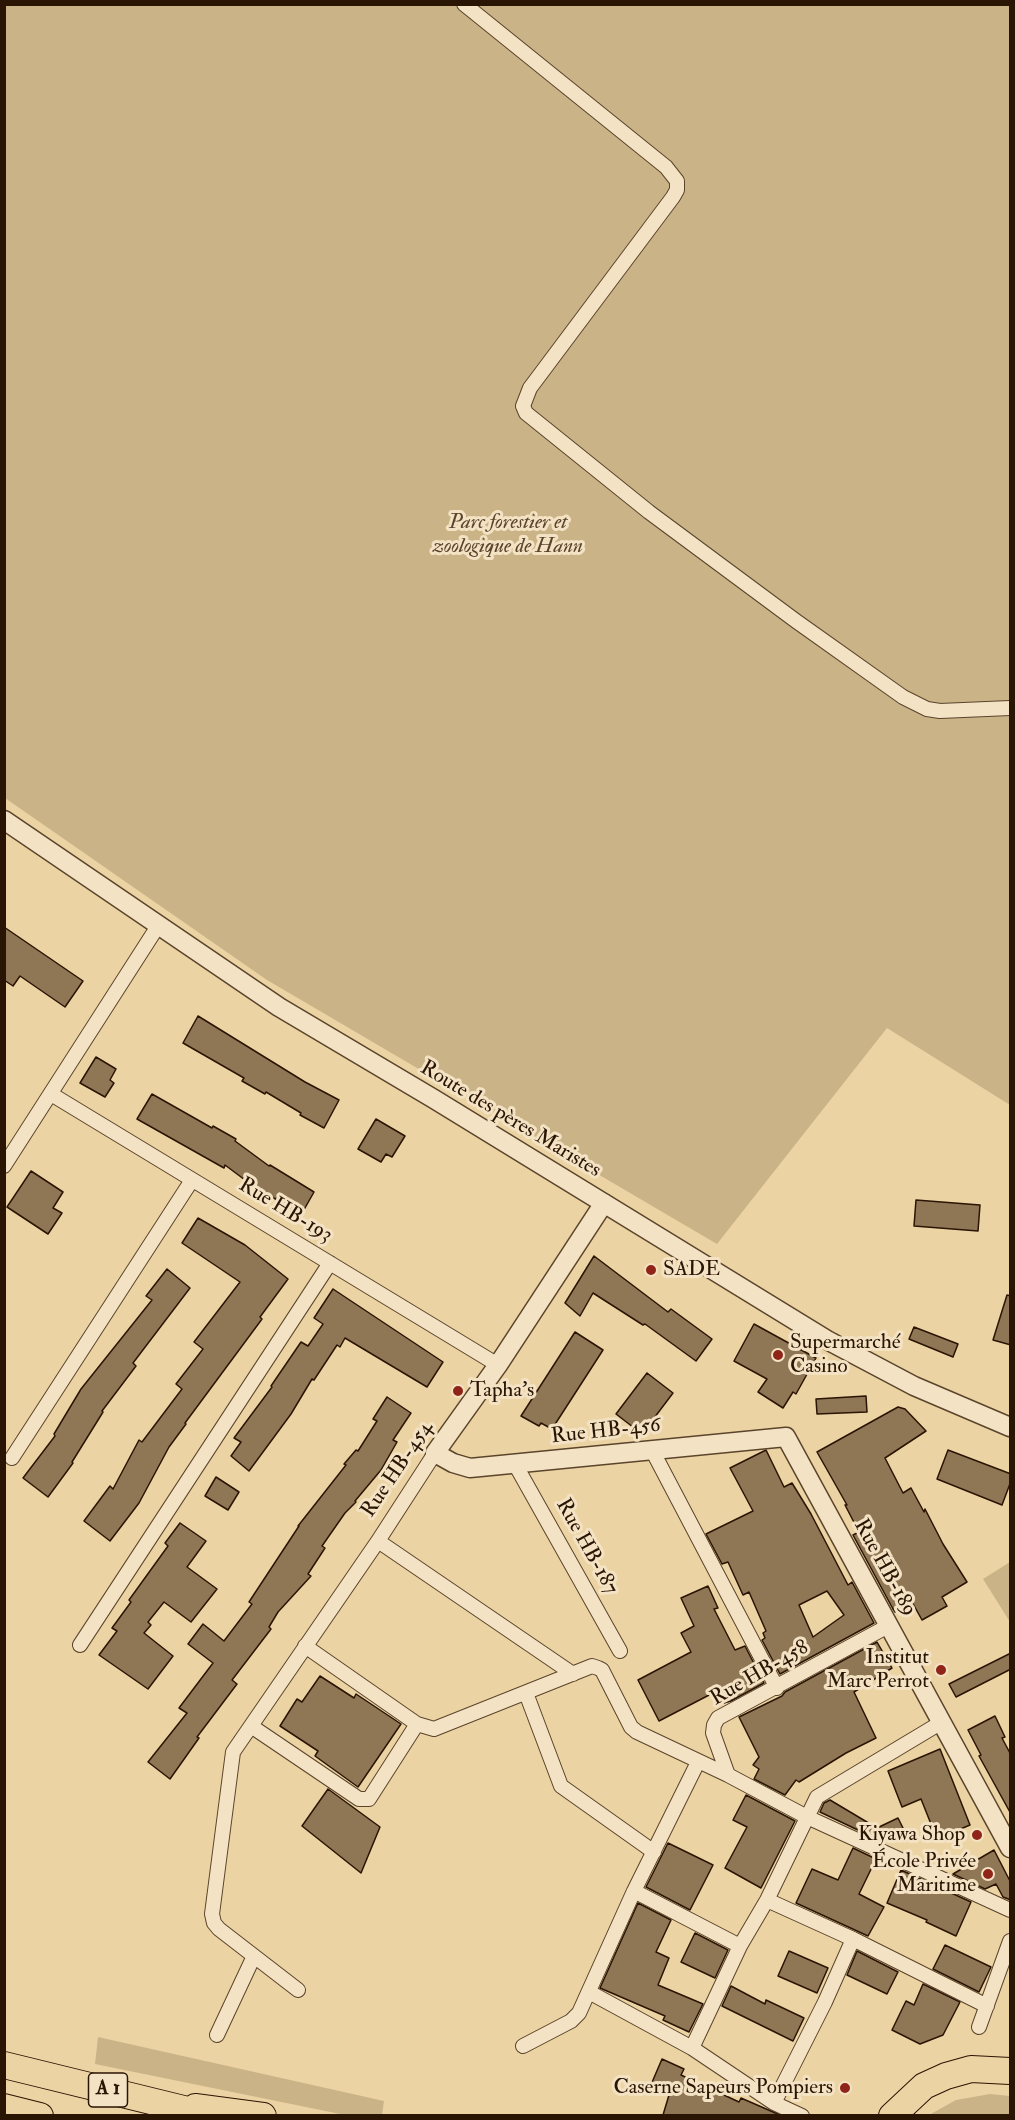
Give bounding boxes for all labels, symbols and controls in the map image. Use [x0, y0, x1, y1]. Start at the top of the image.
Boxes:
park label: Parc forestier et zoologique de Hann [433, 510, 583, 560]
street label: Route des pères Maristes [415, 1056, 605, 1184]
street label: Rue HB-193 [234, 1173, 336, 1249]
place label: SADE [663, 1257, 720, 1283]
marker: SADE [644, 1263, 658, 1277]
place label: Supermarché Casino [790, 1330, 901, 1380]
marker: Supermarché Casino [771, 1348, 785, 1362]
place label: Tapha's [470, 1378, 534, 1404]
marker: Tapha's [451, 1384, 465, 1398]
street label: Rue HB-456 [550, 1414, 662, 1450]
street label: Rue HB-454 [357, 1417, 439, 1523]
street label: Rue HB-187 [549, 1495, 623, 1599]
street label: Rue HB-189 [847, 1515, 921, 1621]
street label: Rue HB-458 [706, 1636, 814, 1712]
place label: Institut Marc Perrot [827, 1645, 929, 1695]
marker: Institut Marc Perrot [934, 1663, 948, 1677]
place label: Kiyawa Shop [858, 1822, 965, 1848]
marker: Kiyawa Shop [970, 1828, 984, 1842]
place label: École Privée Maritime [872, 1849, 976, 1899]
marker: École Privée Maritime [981, 1867, 995, 1881]
road number: A 1 [88, 2073, 128, 2107]
place label: Caserne Sapeurs Pompiers [613, 2075, 833, 2101]
marker: Caserne Sapeurs Pompiers [838, 2081, 852, 2095]

